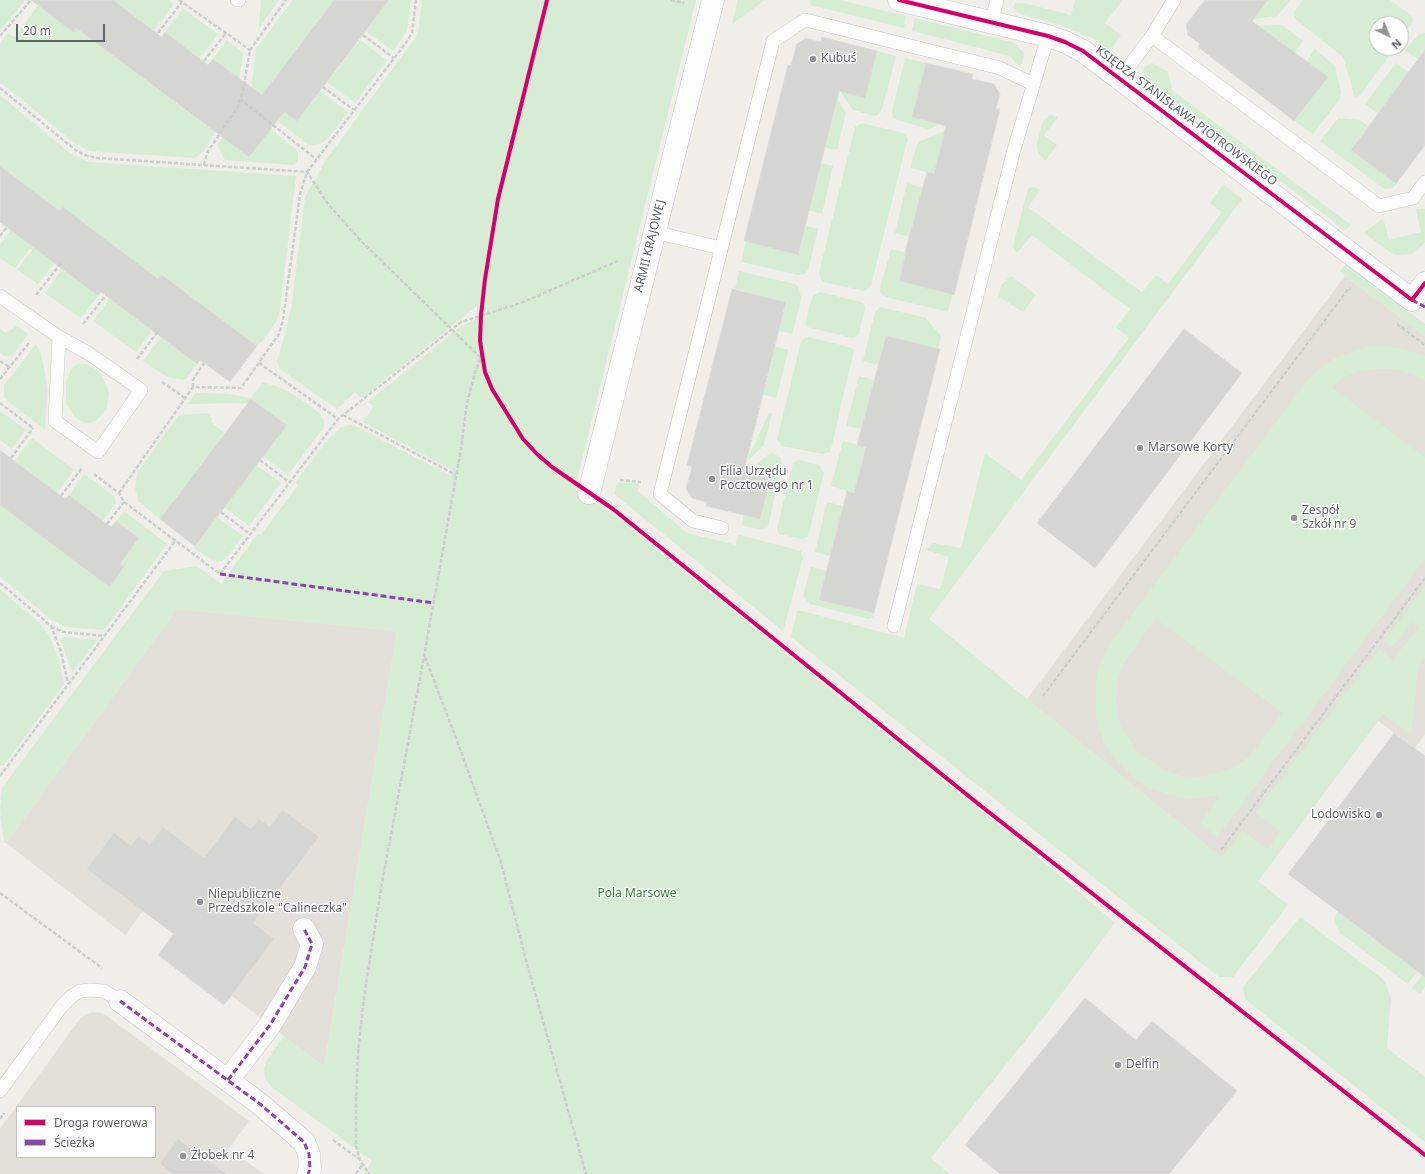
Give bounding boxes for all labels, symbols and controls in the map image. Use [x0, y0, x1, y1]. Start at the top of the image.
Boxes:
scale bar [18, 16, 107, 42]
north arrow [1369, 16, 1409, 56]
text: 20 m [23, 22, 51, 39]
text: N [1388, 36, 1405, 53]
street label: KSIĘDZA STANISŁAWA PIOTROWSKIEGO [1092, 43, 1280, 189]
place label: Kubuś [821, 52, 856, 66]
marker: Kubuś [808, 54, 818, 64]
street label: ARMII KRAJOWEJ [632, 198, 668, 294]
place label: Marsowe Korty [1148, 441, 1233, 455]
marker: Marsowe Korty [1135, 443, 1145, 453]
place label: Filia Urzędu Pocztowego nr 1 [720, 465, 814, 493]
marker: Filia Urzędu Pocztowego nr 1 [707, 474, 717, 484]
place label: Zespół Szkół nr 9 [1302, 504, 1356, 532]
marker: Zespół Szkół nr 9 [1289, 513, 1299, 523]
place label: Lodowisko [1311, 808, 1371, 822]
marker: Lodowisko [1374, 810, 1384, 820]
park label: Pola Marsowe [597, 887, 677, 901]
place label: Niepubliczne Przedszkole "Calineczka" [208, 888, 347, 916]
marker: Niepubliczne Przedszkole "Calineczka" [195, 897, 205, 907]
place label: Delfin [1126, 1058, 1159, 1072]
marker: Delfin [1113, 1060, 1123, 1070]
legend [16, 1106, 156, 1158]
text: Droga rowerowa [54, 1114, 148, 1131]
text: Ścieżka [54, 1134, 95, 1151]
place label: Żłobek nr 4 [191, 1149, 254, 1163]
marker: Żłobek nr 4 [178, 1151, 188, 1161]

